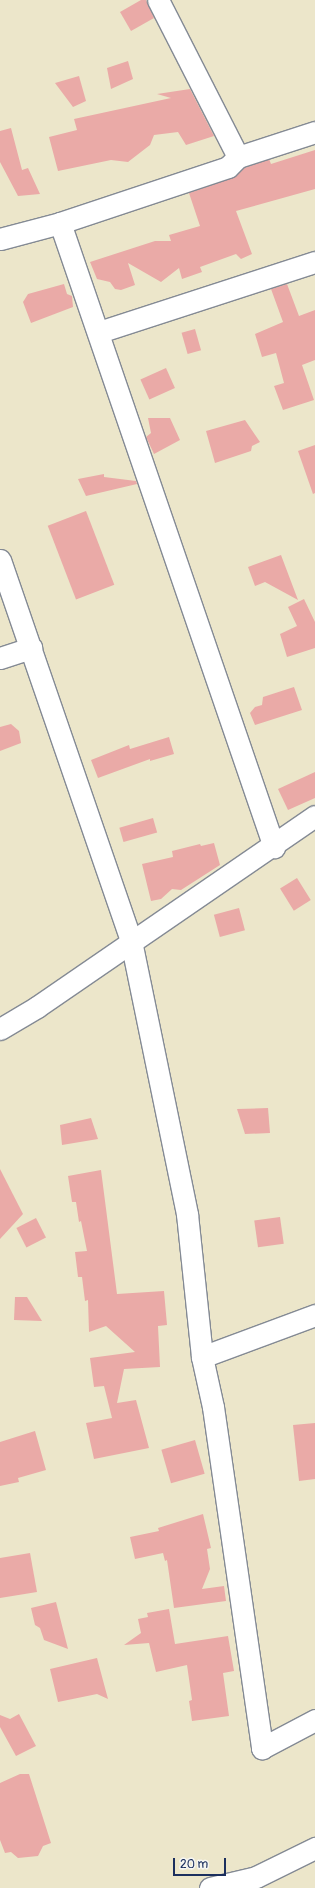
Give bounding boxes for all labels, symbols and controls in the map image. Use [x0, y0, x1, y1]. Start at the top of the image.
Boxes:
scale bar [175, 1850, 228, 1876]
text: 20 m [180, 1857, 208, 1872]

